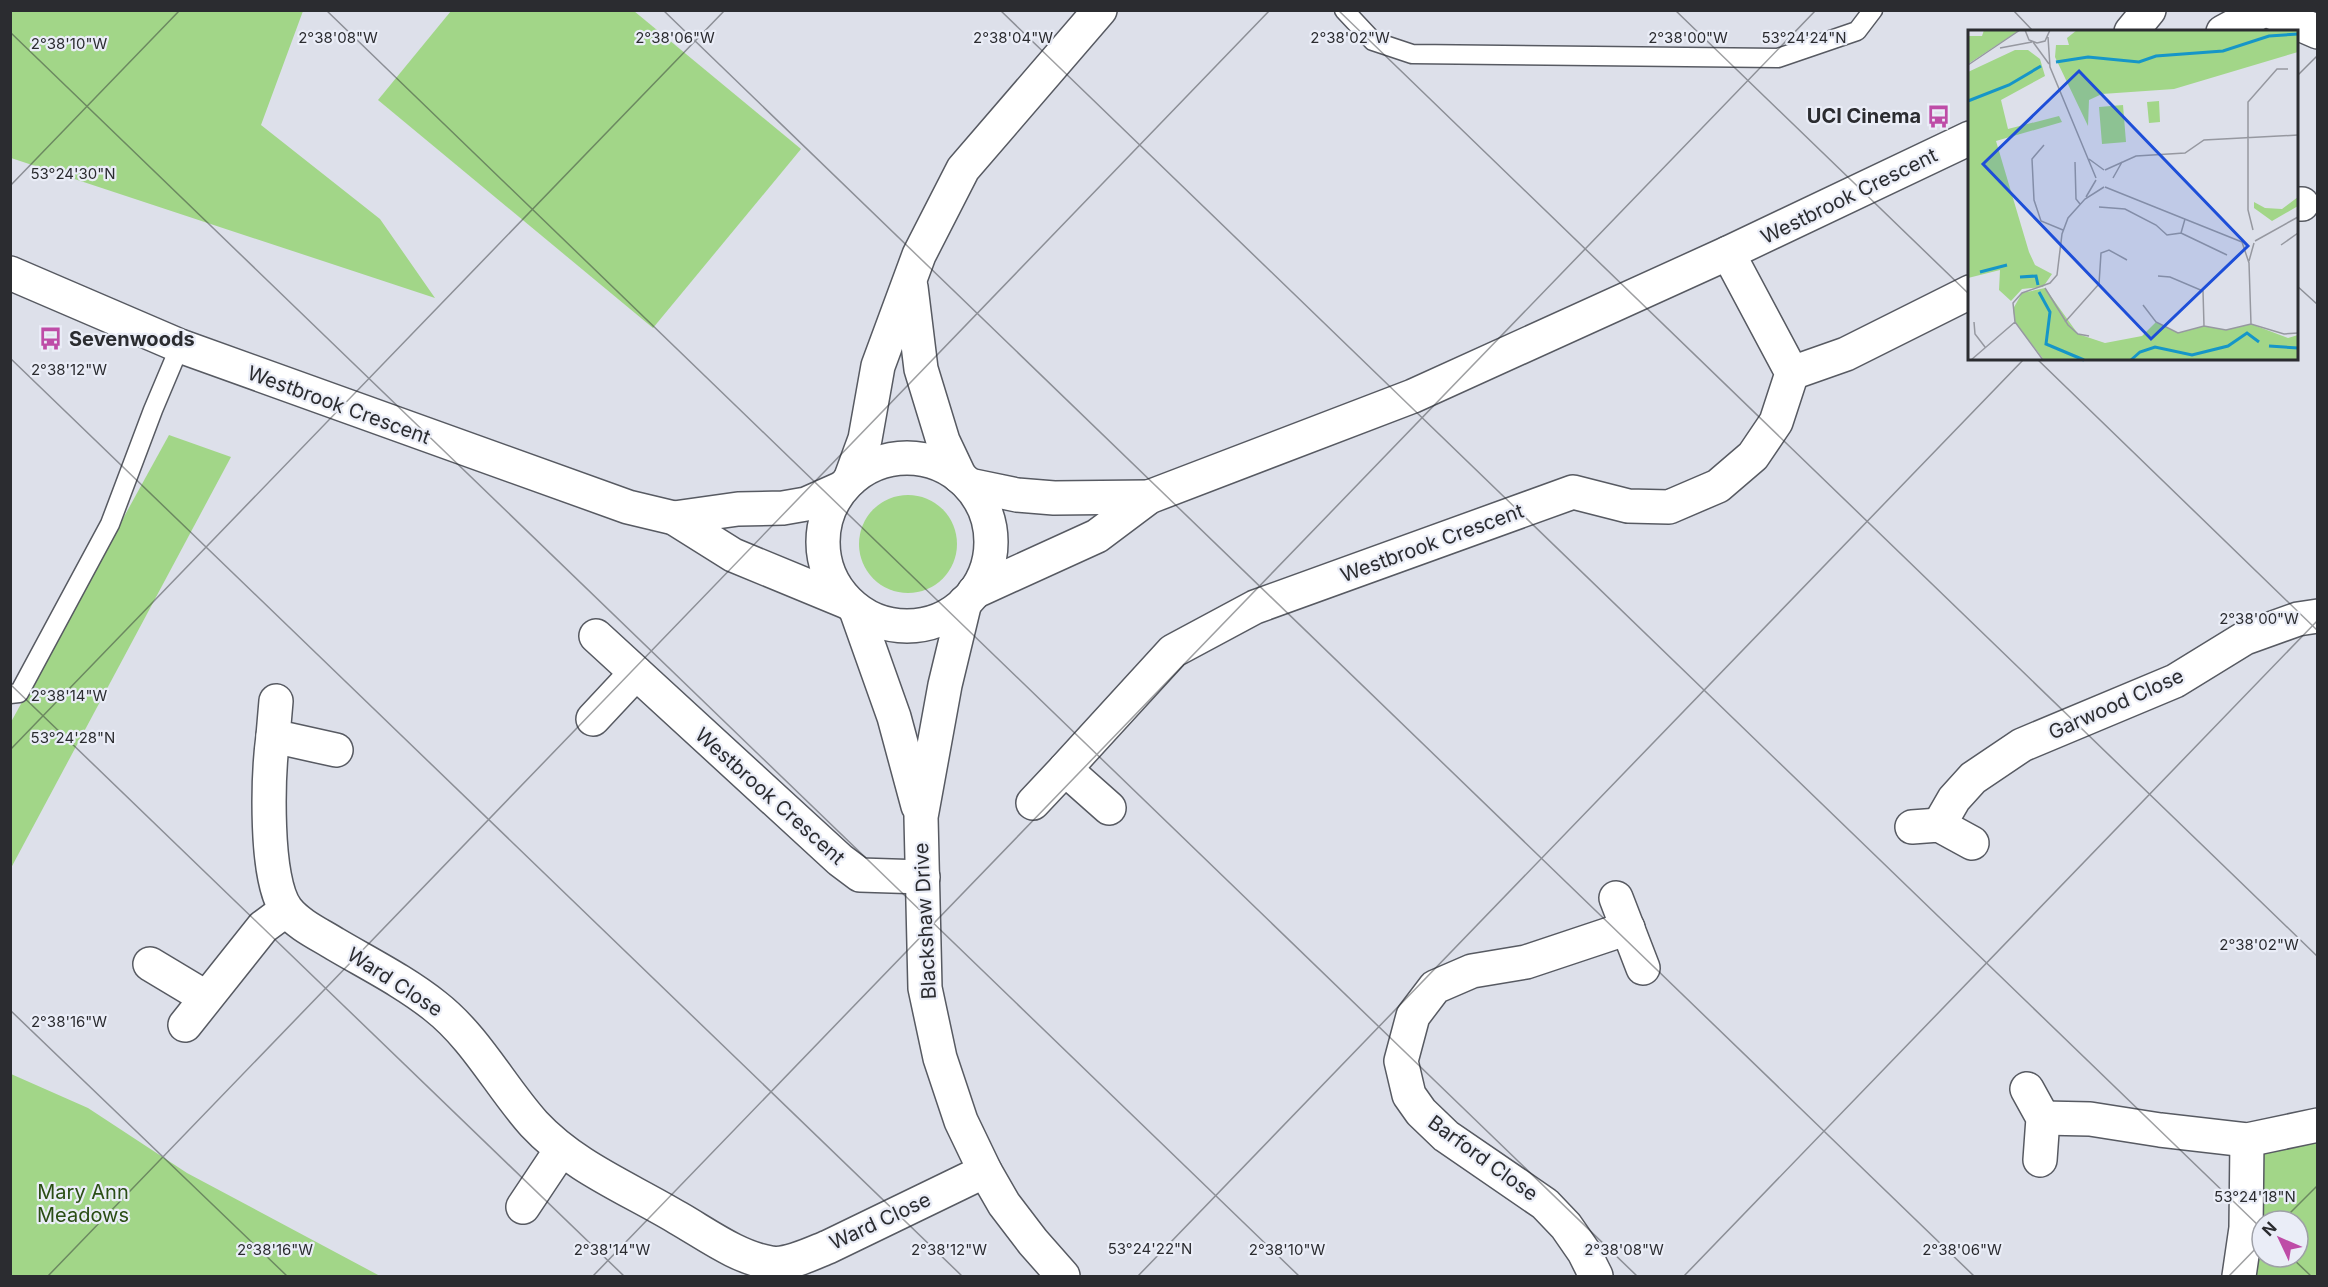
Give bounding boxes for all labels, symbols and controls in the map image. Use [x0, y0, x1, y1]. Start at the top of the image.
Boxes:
text: 2°38'08"W [298, 28, 378, 47]
text: 2°38'06"W [635, 28, 715, 47]
text: 2°38'04"W [973, 28, 1053, 47]
text: 2°38'02"W [1310, 28, 1390, 47]
text: 2°38'00"W [1648, 28, 1728, 47]
text: 53°24'24"N [1762, 28, 1847, 47]
inset map [1968, 30, 2298, 360]
text: 2°38'10"W [31, 34, 107, 53]
bus stop icon: UCI Cinema [1926, 103, 1952, 129]
place label: UCI Cinema [1807, 104, 1921, 128]
street label: Westbrook Crescent [1757, 143, 1941, 249]
text: 53°24'30"N [30, 164, 116, 183]
bus stop icon: Sevenwoods [38, 326, 64, 352]
place label: Sevenwoods [69, 327, 195, 351]
text: 2°38'12"W [31, 360, 107, 379]
street label: Westbrook Crescent [244, 361, 434, 449]
street label: Westbrook Crescent [1337, 499, 1527, 587]
text: 2°38'00"W [2219, 609, 2299, 628]
street label: Garwood Close [2045, 663, 2187, 745]
text: 2°38'14"W [31, 686, 108, 705]
street label: Westbrook Crescent [690, 723, 850, 870]
text: 53°24'28"N [31, 728, 115, 747]
street label: Blackshaw Drive [909, 842, 941, 1000]
text: 2°38'02"W [2219, 935, 2299, 954]
street label: Ward Close [343, 942, 447, 1022]
text: 2°38'16"W [31, 1012, 107, 1031]
street label: Barford Close [1423, 1110, 1543, 1206]
park label: Mary Ann Meadows [37, 1180, 129, 1227]
street label: Ward Close [826, 1187, 934, 1255]
text: 53°24'18"N [2214, 1187, 2296, 1206]
north arrow [2250, 1209, 2310, 1269]
text: N [2258, 1217, 2281, 1240]
text: 53°24'22"N [1108, 1239, 1192, 1258]
text: 2°38'16"W [237, 1240, 313, 1259]
text: 2°38'14"W [574, 1240, 651, 1259]
text: 2°38'12"W [911, 1240, 987, 1259]
text: 2°38'10"W [1249, 1240, 1325, 1259]
text: 2°38'08"W [1584, 1240, 1664, 1259]
text: 2°38'06"W [1922, 1240, 2002, 1259]

